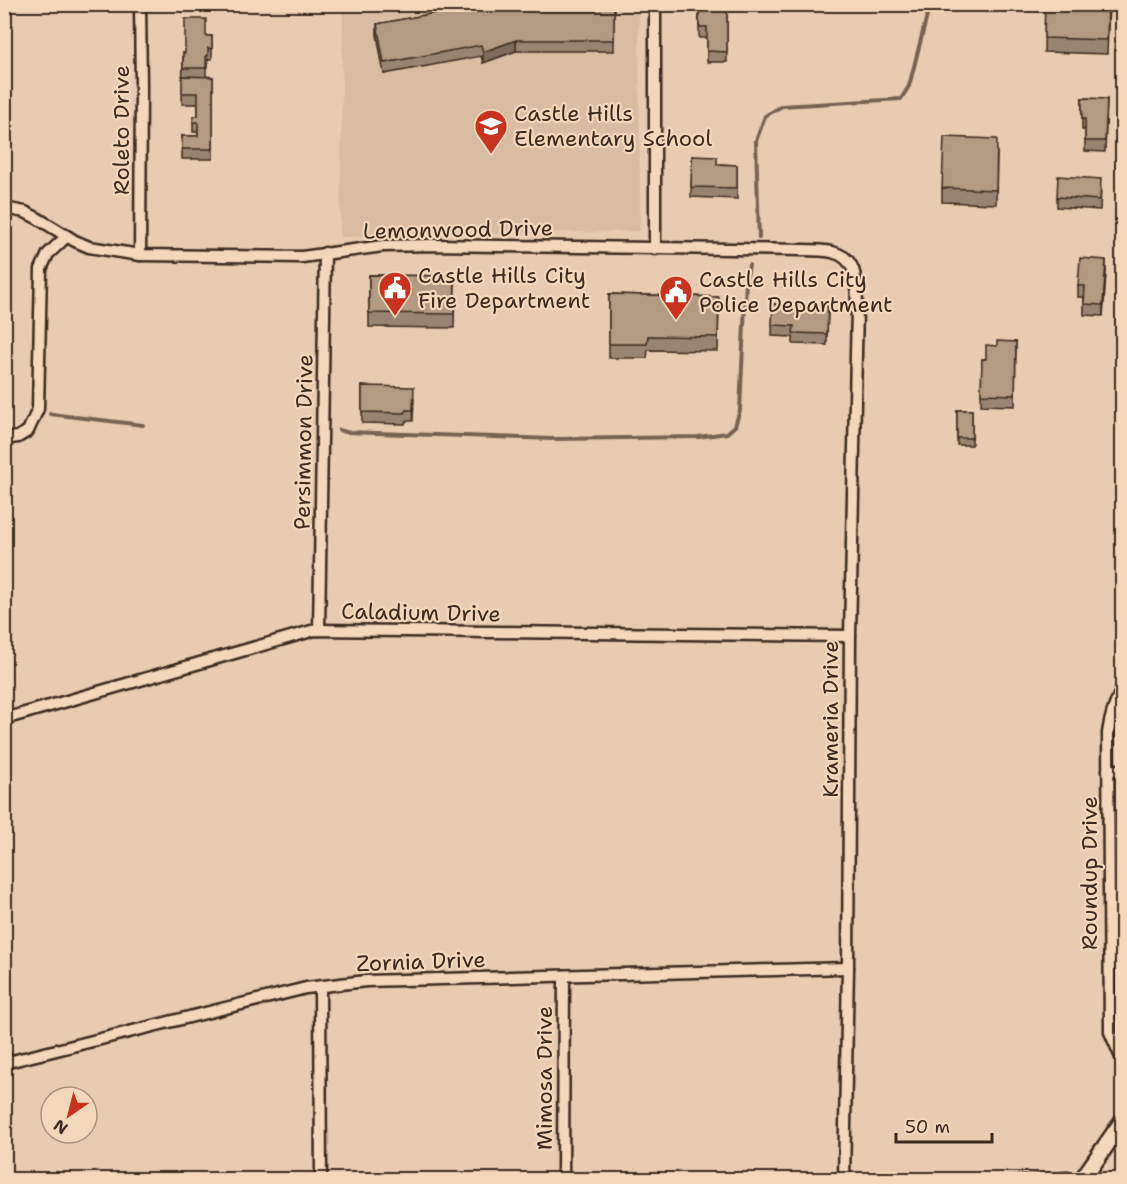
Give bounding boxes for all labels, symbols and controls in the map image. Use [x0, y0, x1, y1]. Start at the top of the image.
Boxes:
street label: Roleto Drive [107, 65, 136, 195]
place label: Castle Hills Elementary School [514, 99, 712, 153]
school or university icon: Castle Hills Elementary School [473, 108, 509, 155]
street label: Lemonwood Drive [363, 213, 553, 246]
place label: Castle Hills City Fire Department [418, 261, 590, 315]
place label: Castle Hills City Police Department [699, 265, 893, 319]
public building icon: Castle Hills City Fire Department [377, 270, 413, 317]
public building icon: Castle Hills City Police Department [658, 274, 694, 321]
street label: Persimmon Drive [287, 354, 320, 530]
street label: Caladium Drive [341, 597, 501, 628]
street label: Krameria Drive [816, 640, 845, 798]
street label: Roundup Drive [1075, 796, 1104, 950]
street label: Zornia Drive [356, 945, 486, 978]
street label: Mimosa Drive [530, 1006, 559, 1150]
north arrow [39, 1085, 99, 1145]
scale bar [896, 1106, 992, 1144]
text: N [49, 1115, 72, 1139]
text: 50 m [905, 1115, 950, 1139]

